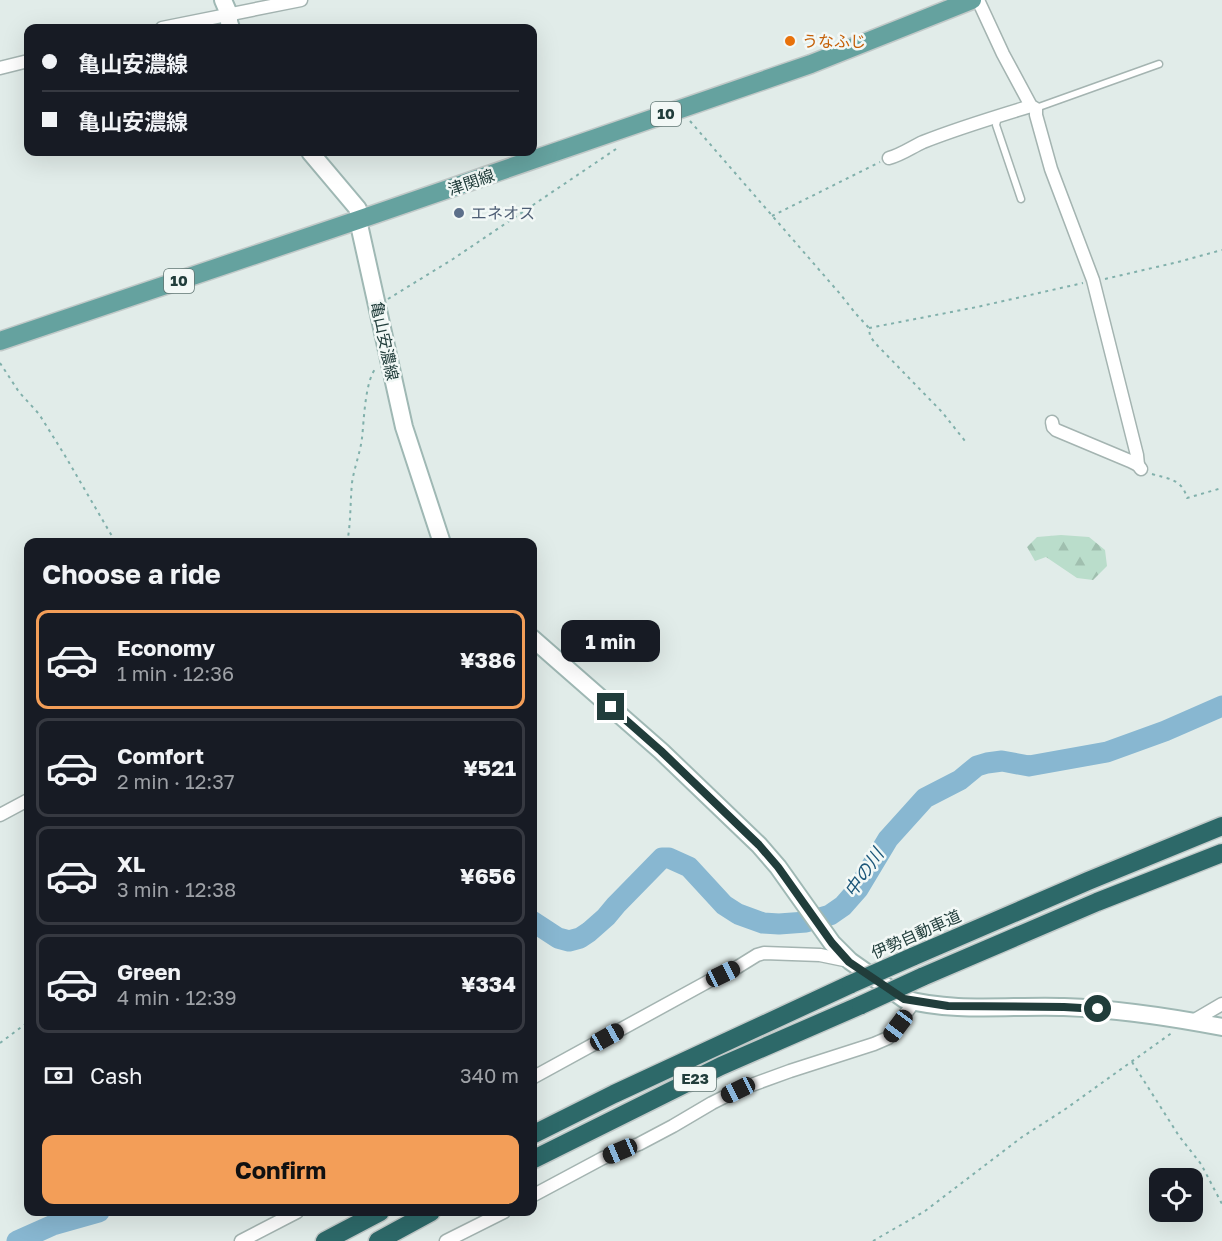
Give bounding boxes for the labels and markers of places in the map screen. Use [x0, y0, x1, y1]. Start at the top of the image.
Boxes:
place label: うなふじ [802, 31, 866, 51]
marker: うなふじ [783, 34, 797, 48]
place label: エネオス [471, 203, 535, 223]
marker: エネオス [452, 206, 466, 220]

